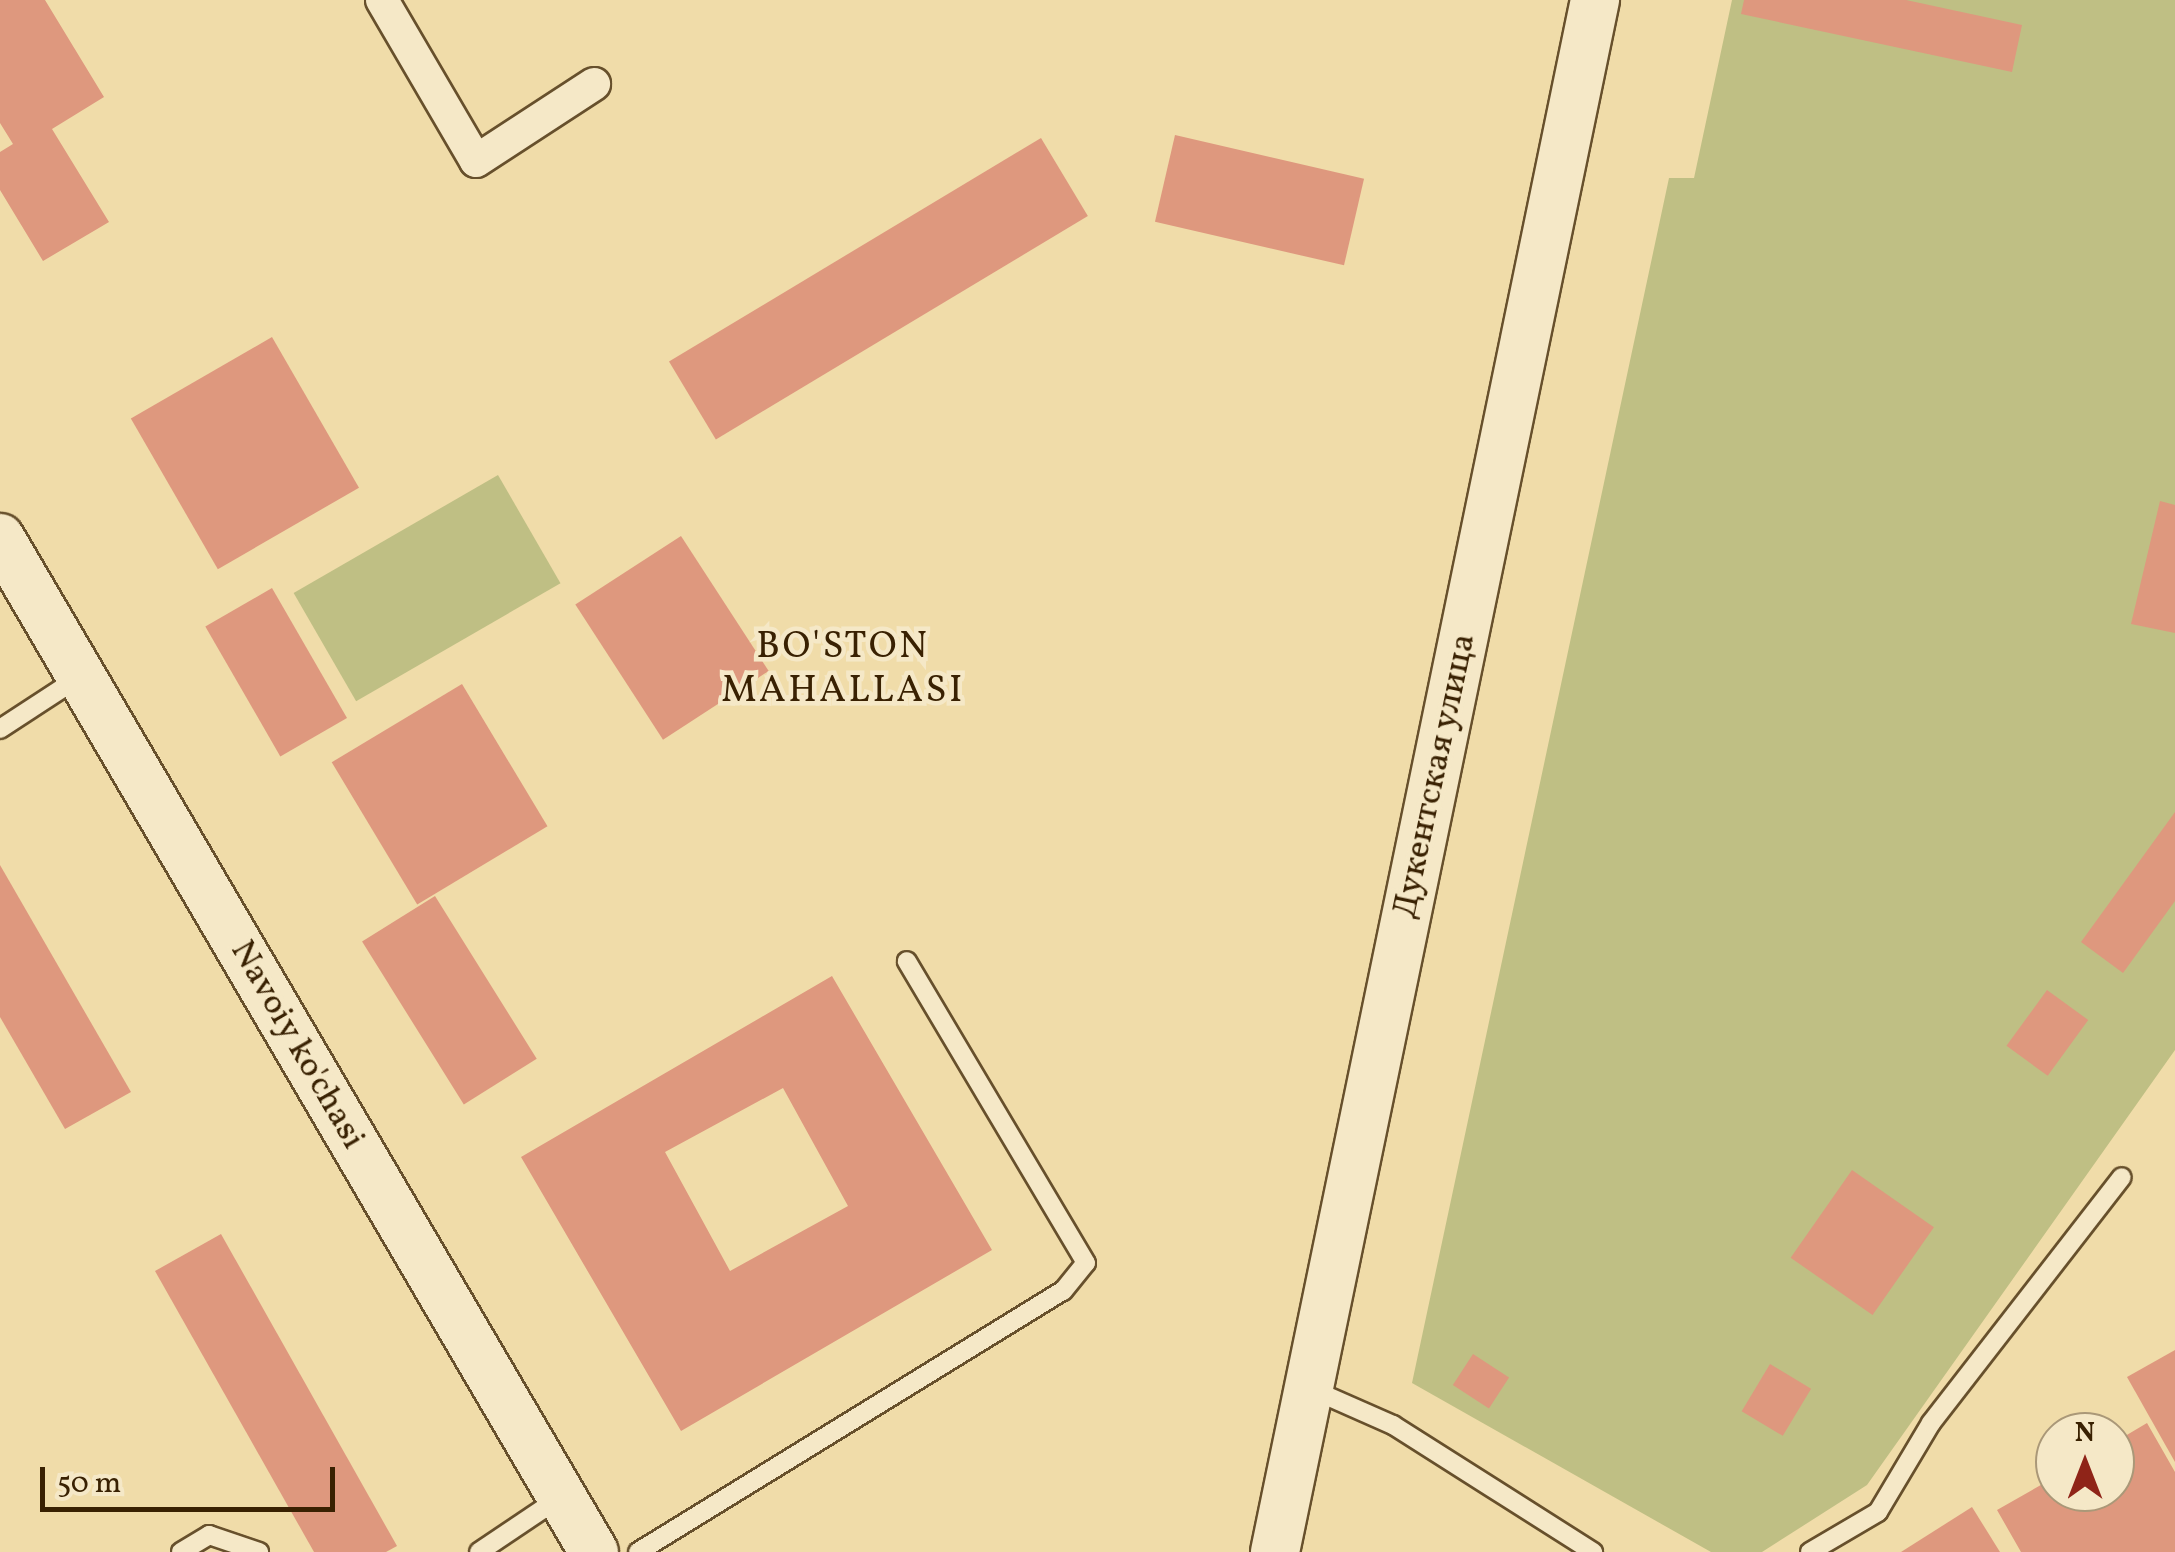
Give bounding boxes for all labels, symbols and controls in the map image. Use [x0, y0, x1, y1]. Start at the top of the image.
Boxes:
district label: BO'STON MAHALLASI [721, 625, 965, 714]
street label: Дукентская улица [1384, 629, 1486, 923]
street label: Navoiy ko'chasi [220, 933, 374, 1157]
north arrow [2035, 1412, 2135, 1512]
text: N [2075, 1414, 2095, 1453]
scale bar [45, 1447, 340, 1509]
text: 50 m [57, 1463, 121, 1505]

